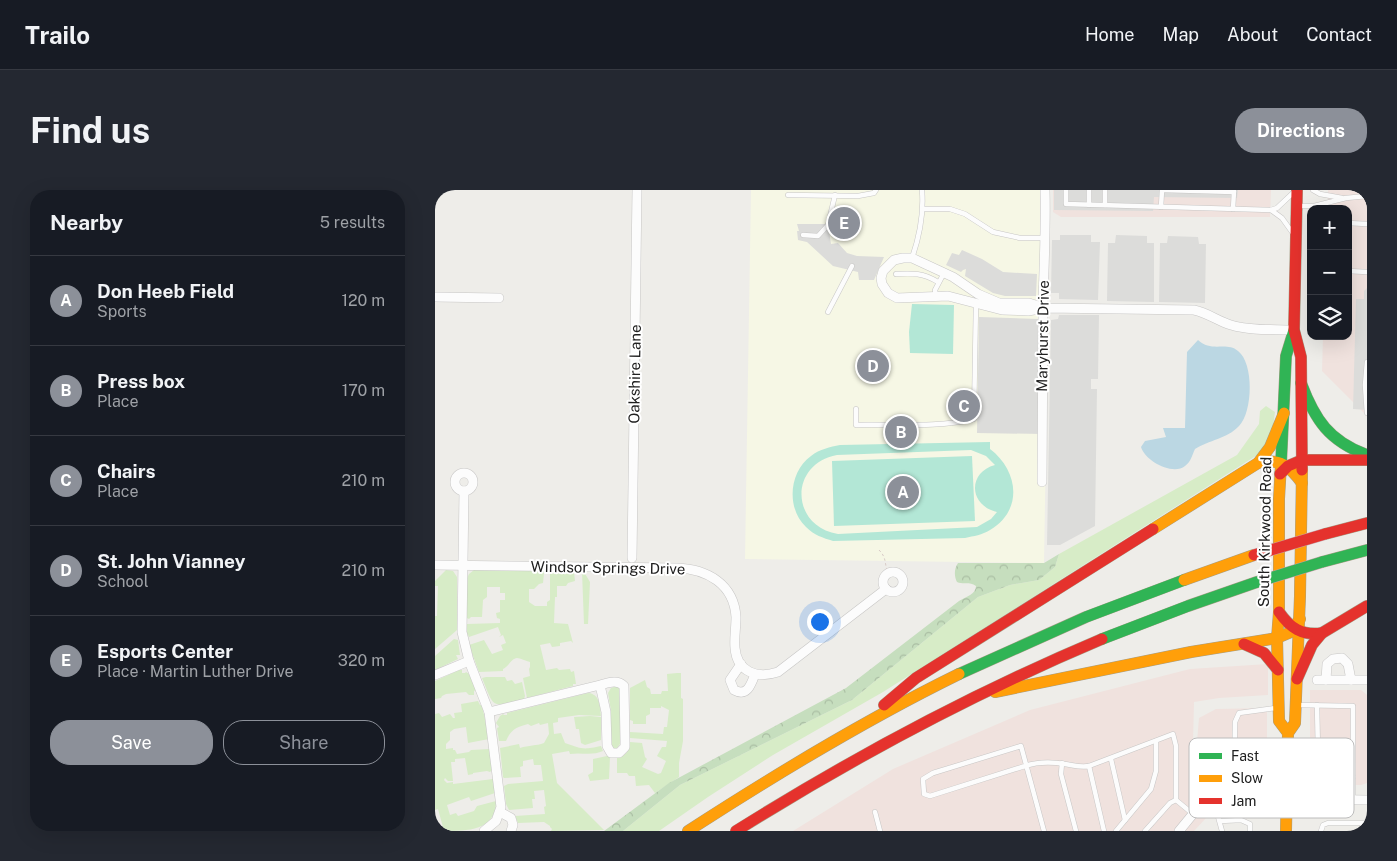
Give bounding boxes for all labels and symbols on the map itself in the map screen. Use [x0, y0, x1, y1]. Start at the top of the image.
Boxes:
pin: E [828, 204, 860, 242]
street label: Maryhurst Drive [1033, 280, 1052, 392]
street label: Oakshire Lane [625, 324, 644, 424]
pin: D [857, 347, 889, 385]
pin: C [948, 387, 980, 425]
pin: B [885, 413, 917, 451]
street label: South Kirkwood Road [1255, 457, 1274, 607]
pin: A [887, 473, 919, 511]
street label: Windsor Springs Drive [530, 558, 686, 577]
your location [807, 609, 833, 635]
legend [1189, 738, 1354, 818]
text: Fast [1231, 748, 1259, 764]
text: Slow [1231, 770, 1263, 786]
text: Jam [1231, 793, 1256, 809]

